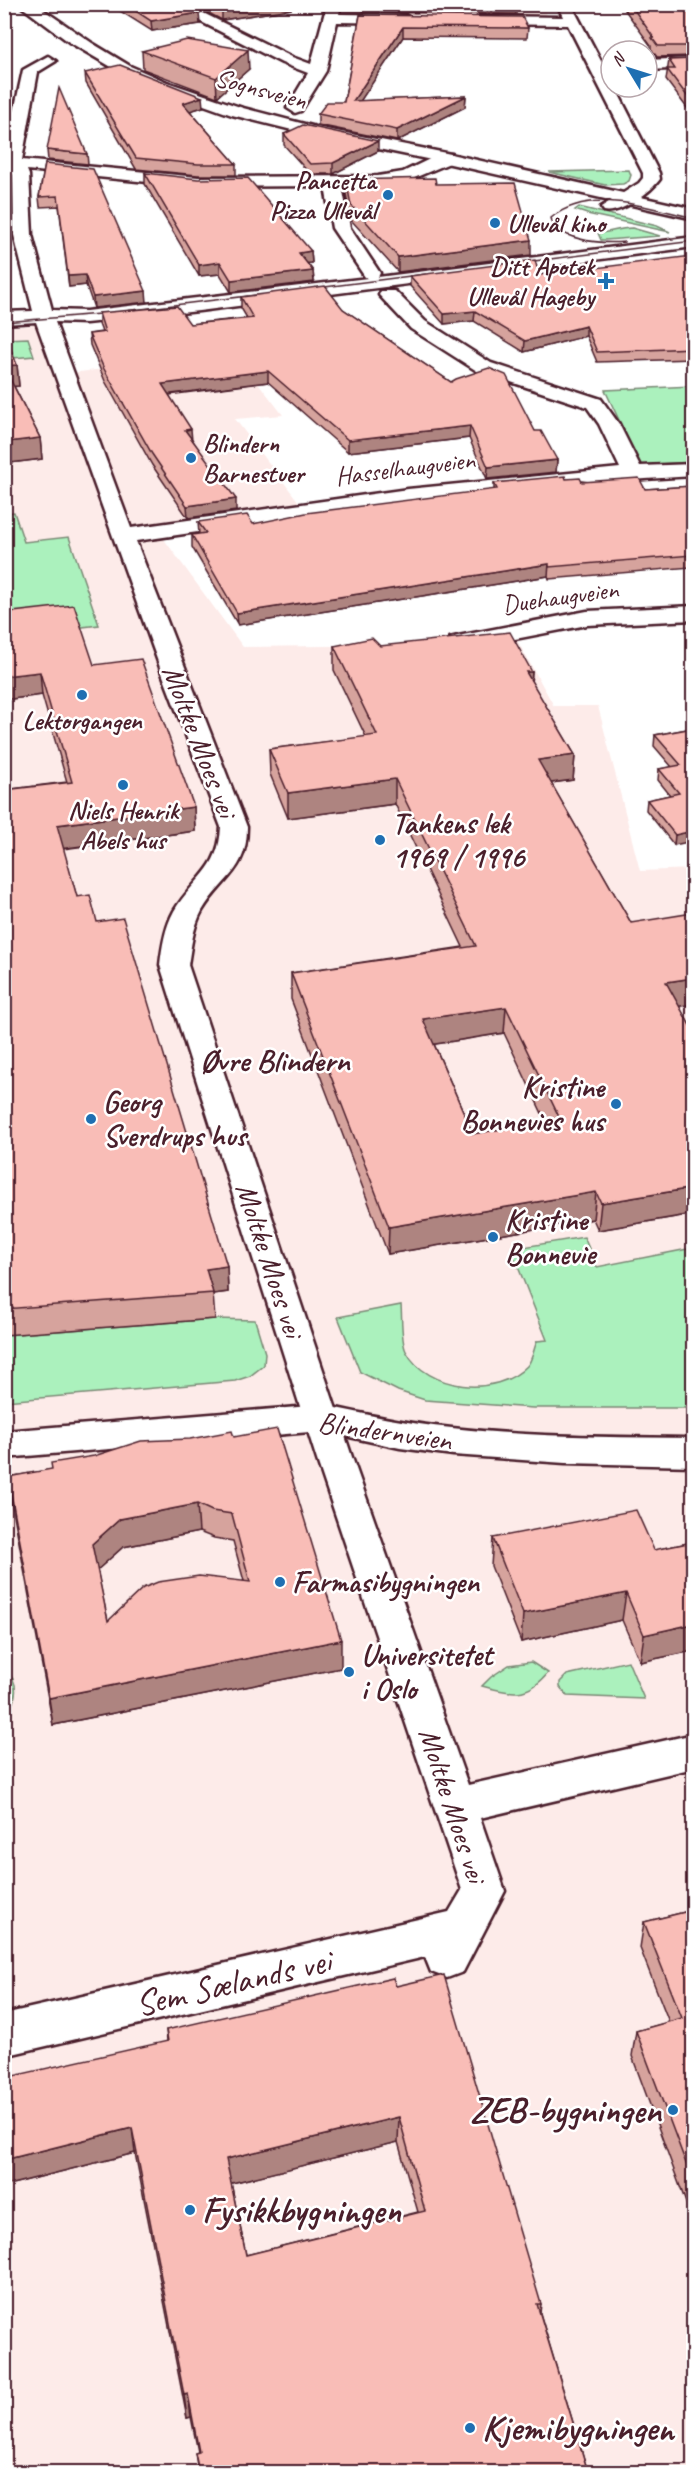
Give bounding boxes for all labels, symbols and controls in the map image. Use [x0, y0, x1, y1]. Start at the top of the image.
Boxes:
north arrow [599, 39, 659, 99]
text: N [607, 48, 631, 70]
street label: Sognsveien [212, 61, 311, 117]
place label: Pancetta Pizza Ullevål [270, 164, 381, 227]
marker: Pancetta Pizza Ullevål [381, 188, 395, 202]
place label: Ullevål kino [507, 207, 608, 240]
marker: Ullevål kino [488, 216, 502, 230]
place label: Ditt Apotek Ullevål Hageby [467, 250, 597, 313]
marker: Ditt Apotek Ullevål Hageby [599, 274, 613, 288]
place label: Blindern Barnestuer [203, 427, 306, 490]
street label: Hasselhaugveien [333, 443, 478, 493]
marker: Blindern Barnestuer [184, 451, 198, 465]
street label: Duehaugveien [500, 572, 621, 621]
street label: Moltke Moes vei [154, 660, 248, 826]
marker: Lektorgangen [75, 688, 89, 702]
place label: Lektorgangen [22, 704, 143, 737]
marker: Niels Henrik Abels hus [116, 778, 130, 792]
place label: Niels Henrik Abels hus [68, 794, 180, 857]
place label: Tankens lek 1969 / 1996 [392, 804, 526, 876]
marker: Tankens lek 1969 / 1996 [373, 833, 387, 847]
district label: Øvre Blindern [200, 1040, 351, 1081]
place label: Kristine Bonnevies hus [461, 1068, 607, 1140]
place label: Georg Sverdrups hus [103, 1083, 249, 1155]
marker: Kristine Bonnevies hus [609, 1097, 623, 1111]
marker: Georg Sverdrups hus [84, 1112, 98, 1126]
street label: Moltke Moes vei [227, 1178, 314, 1345]
place label: Kristine Bonnevie [505, 1201, 598, 1273]
marker: Kristine Bonnevie [486, 1230, 500, 1244]
street label: Blindernveien [316, 1403, 456, 1459]
place label: Farmasibygningen [292, 1563, 480, 1602]
marker: Farmasibygningen [273, 1575, 287, 1589]
place label: Universitetet i Oslo [361, 1636, 495, 1708]
marker: Universitetet i Oslo [342, 1665, 356, 1679]
street label: Moltke Moes vei [410, 1723, 497, 1890]
street label: Sem Sælands vei [131, 1936, 339, 2027]
place label: ZEB-bygningen [470, 2087, 662, 2133]
marker: ZEB-bygningen [666, 2103, 680, 2117]
place label: Fysikkbygningen [202, 2187, 402, 2233]
marker: Fysikkbygningen [183, 2203, 197, 2217]
place label: Kjemibygningen [482, 2405, 676, 2451]
marker: Kjemibygningen [463, 2421, 477, 2435]

